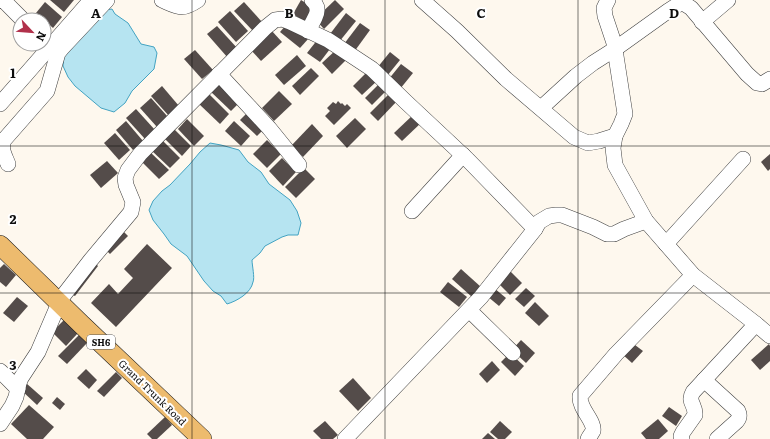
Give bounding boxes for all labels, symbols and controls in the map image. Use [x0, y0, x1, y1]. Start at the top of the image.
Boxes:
text: A [91, 3, 101, 22]
text: B [285, 3, 294, 22]
text: C [476, 3, 486, 22]
text: D [669, 3, 679, 22]
north arrow [12, 12, 52, 52]
text: N [33, 29, 51, 44]
text: 1 [10, 63, 16, 82]
text: 2 [10, 209, 17, 228]
road number: SH6 [87, 335, 115, 349]
text: 3 [9, 355, 17, 374]
street label: Grand Trunk Road [116, 356, 190, 428]

